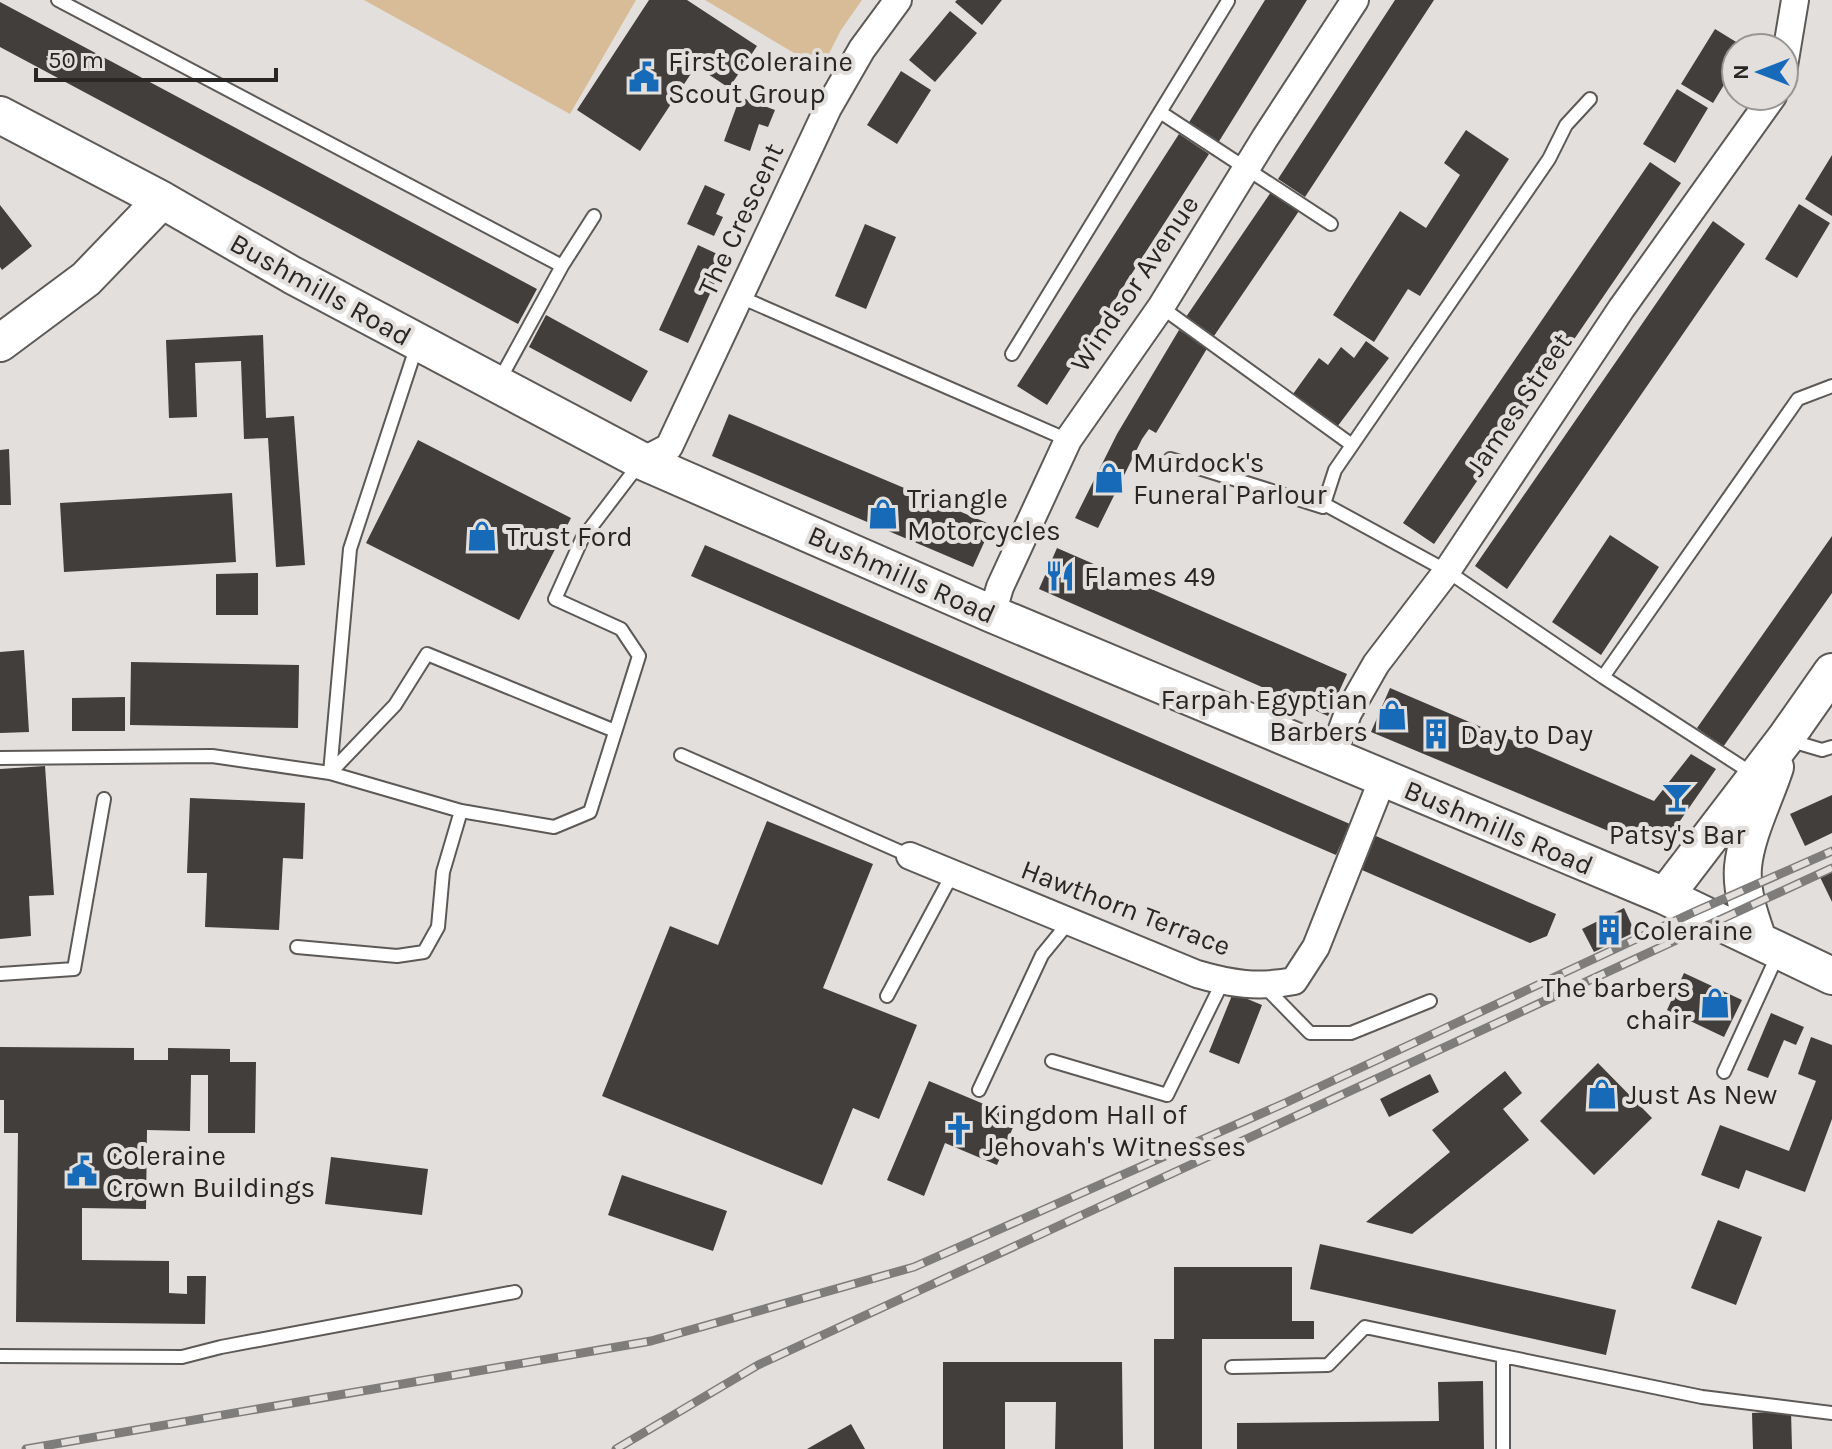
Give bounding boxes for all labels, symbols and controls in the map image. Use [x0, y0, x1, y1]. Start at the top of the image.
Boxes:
scale bar [36, 32, 276, 82]
north arrow [1720, 32, 1800, 112]
place label: First Coleraine Scout Group [668, 45, 853, 110]
text: 50 m [48, 46, 104, 74]
public building icon: First Coleraine Scout Group [627, 60, 661, 94]
text: N [1728, 64, 1754, 80]
street label: The Crescent [691, 138, 790, 301]
street label: Windsor Avenue [1063, 189, 1206, 378]
street label: Bushmills Road [224, 226, 417, 353]
street label: James Street [1458, 326, 1578, 482]
place label: Murdock's Funeral Parlour [1133, 446, 1327, 511]
shop icon: Murdock's Funeral Parlour [1092, 461, 1126, 495]
place label: Triangle Motorcycles [907, 482, 1061, 547]
shop icon: Triangle Motorcycles [866, 497, 900, 531]
street label: Bushmills Road [803, 518, 1001, 631]
shop icon: Trust Ford [465, 519, 499, 553]
place label: Trust Ford [506, 520, 633, 553]
restaurant icon: Flames 49 [1043, 559, 1077, 593]
place label: Flames 49 [1084, 560, 1216, 593]
place label: Farpah Egyptian Barbers [1161, 683, 1368, 748]
shop icon: Farpah Egyptian Barbers [1375, 698, 1409, 732]
building icon: Day to Day [1419, 717, 1453, 751]
place label: Day to Day [1460, 718, 1593, 751]
street label: Bushmills Road [1399, 773, 1598, 882]
bar icon: Patsy's Bar [1660, 780, 1694, 814]
place label: Patsy's Bar [1609, 818, 1746, 851]
street label: Hawthorn Terrace [1016, 852, 1235, 963]
building icon: Coleraine [1592, 913, 1626, 947]
place label: Coleraine [1633, 914, 1753, 947]
place label: The barbers chair [1541, 971, 1692, 1036]
shop icon: The barbers chair [1698, 986, 1732, 1020]
shop icon: Just As New [1585, 1077, 1619, 1111]
place label: Just As New [1626, 1078, 1777, 1111]
place label: Kingdom Hall of Jehovah's Witnesses [983, 1098, 1246, 1163]
church icon: Kingdom Hall of Jehovah's Witnesses [942, 1113, 976, 1147]
place label: Coleraine Crown Buildings [106, 1139, 315, 1204]
public building icon: Coleraine Crown Buildings [65, 1154, 99, 1188]

